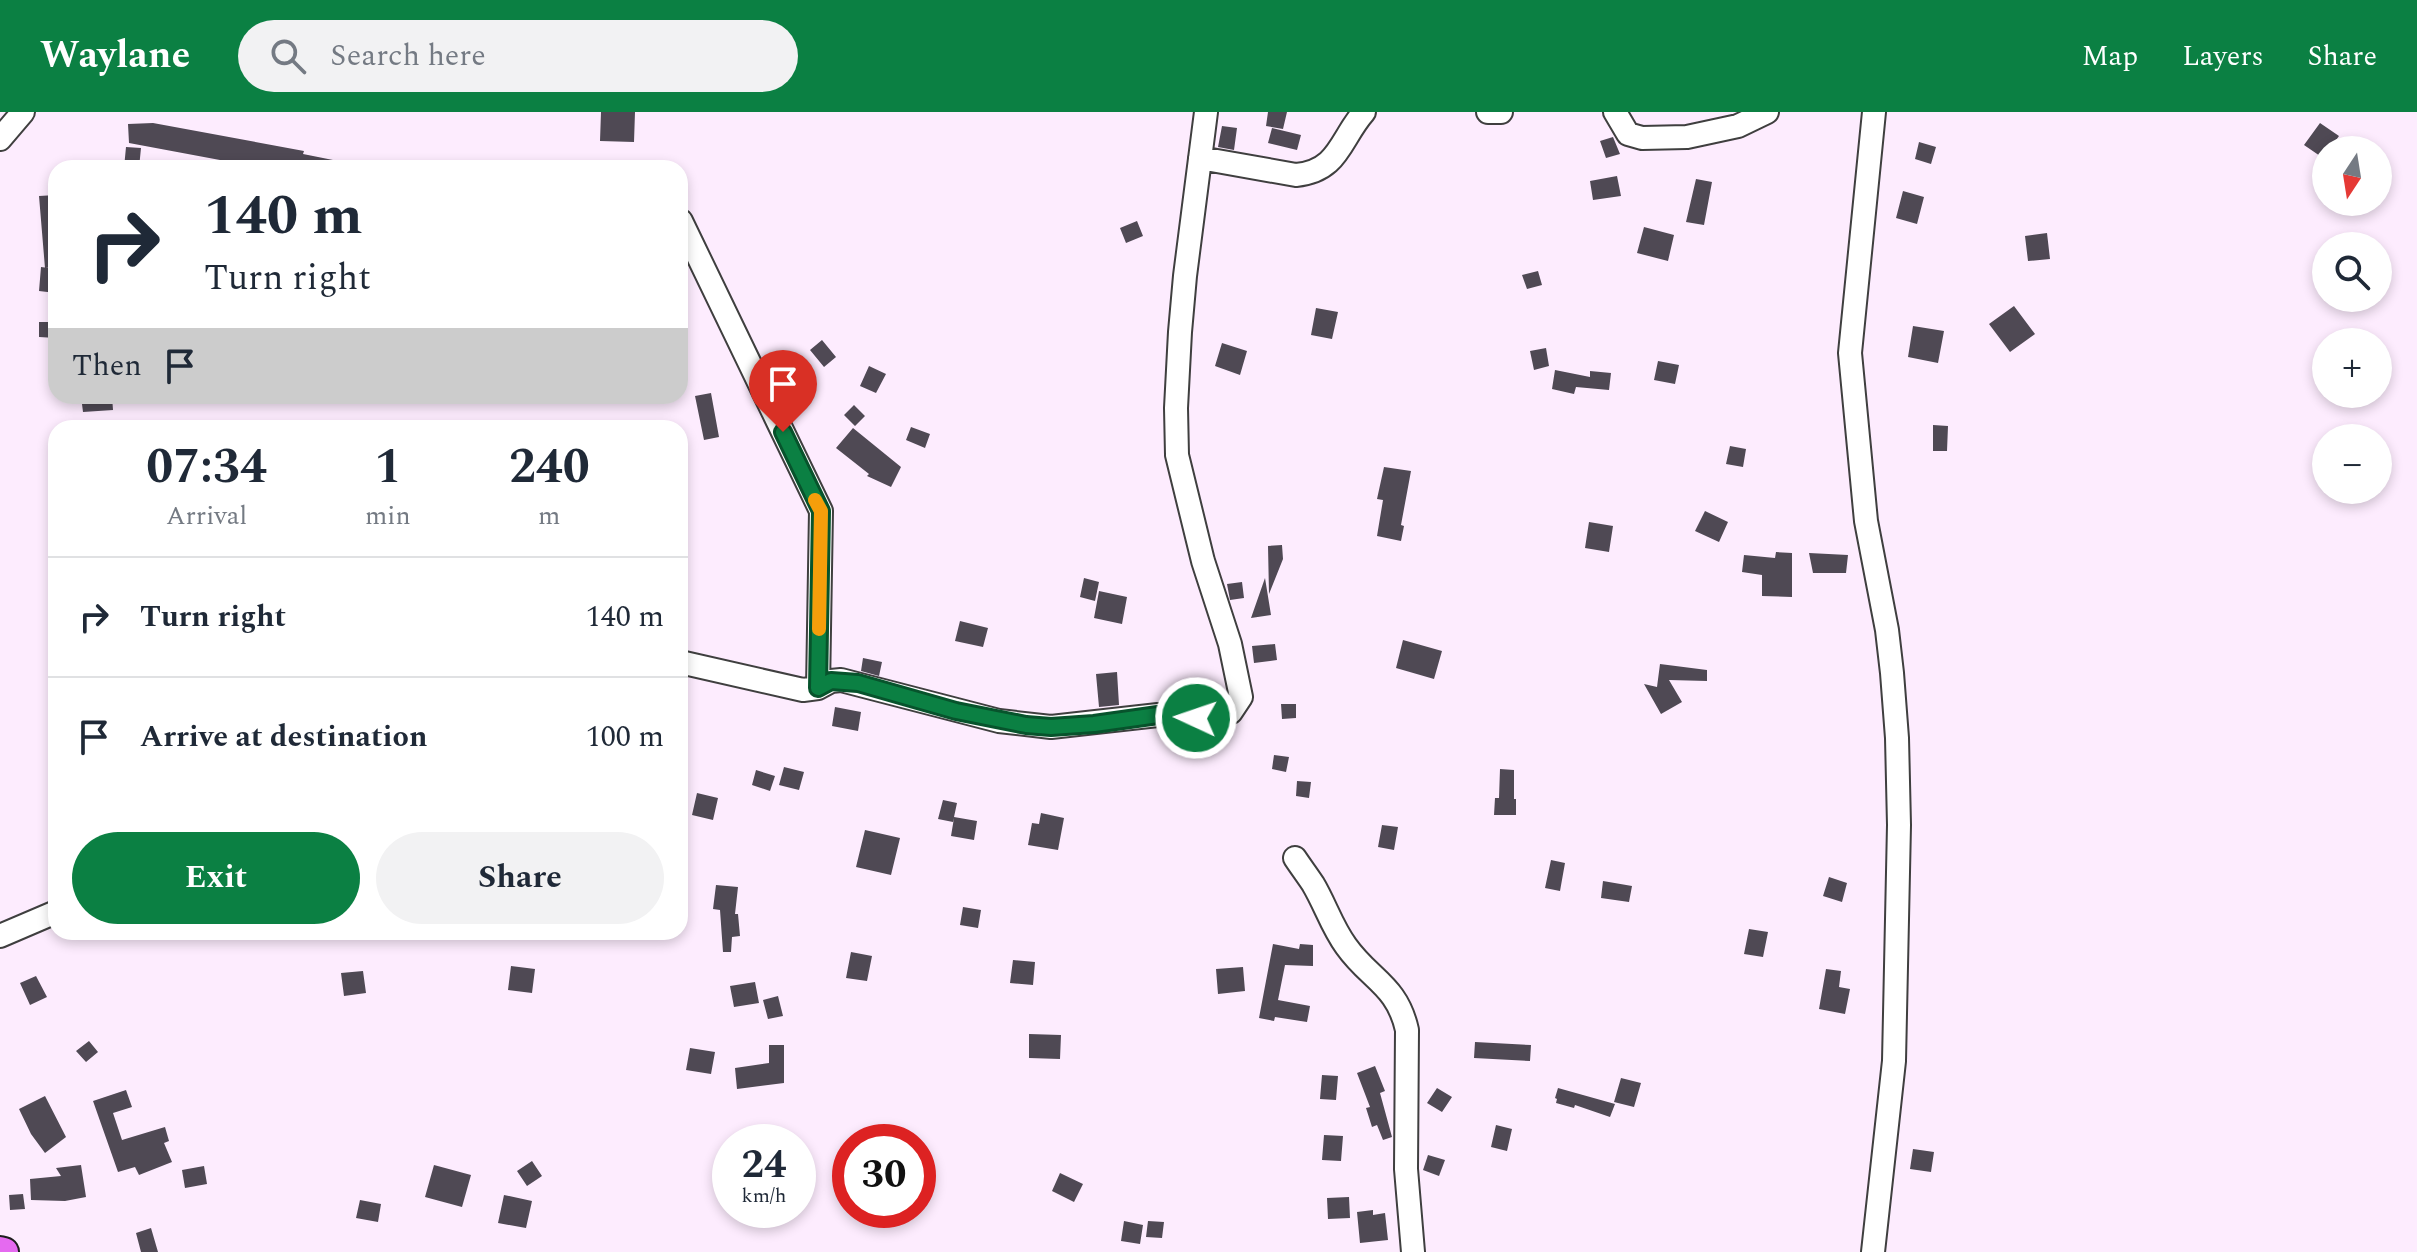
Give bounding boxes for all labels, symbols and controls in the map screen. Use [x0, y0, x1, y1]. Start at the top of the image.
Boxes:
search box [238, 20, 798, 92]
text: Waylane [40, 27, 190, 85]
text: Search here [330, 33, 486, 79]
icon: search [266, 34, 310, 78]
text: Map [2082, 35, 2138, 78]
text: Layers [2182, 35, 2264, 78]
text: Share [2308, 35, 2377, 78]
north arrow [2312, 136, 2392, 216]
map controls [2312, 136, 2392, 504]
text: 140 m [204, 174, 363, 259]
icon: right [72, 192, 176, 296]
button: search [2312, 232, 2392, 312]
text: Turn right [204, 251, 371, 306]
button: + [2312, 328, 2392, 408]
text: Then [72, 343, 142, 389]
icon: arrive [158, 344, 202, 388]
pin [749, 350, 817, 432]
icon: arrive [761, 362, 805, 406]
button: − [2312, 424, 2392, 504]
text: 07:34 [146, 431, 267, 504]
text: 1 [374, 431, 401, 504]
text: 240 [509, 431, 590, 504]
text: Arrival [166, 496, 247, 536]
text: min [365, 496, 411, 536]
text: m [538, 496, 560, 536]
text: Turn right [140, 594, 286, 640]
text: 140 m [586, 594, 664, 640]
icon: right [72, 595, 116, 639]
position arrow [1154, 676, 1238, 760]
text: Arrive at destination [140, 714, 427, 760]
text: 100 m [586, 714, 664, 760]
icon: arrive [72, 715, 116, 759]
button: Exit [72, 832, 360, 924]
button: Share [376, 832, 664, 924]
speed limit sign: 30 [832, 1124, 936, 1228]
text: 24 [742, 1135, 786, 1196]
text: km/h [742, 1181, 787, 1211]

